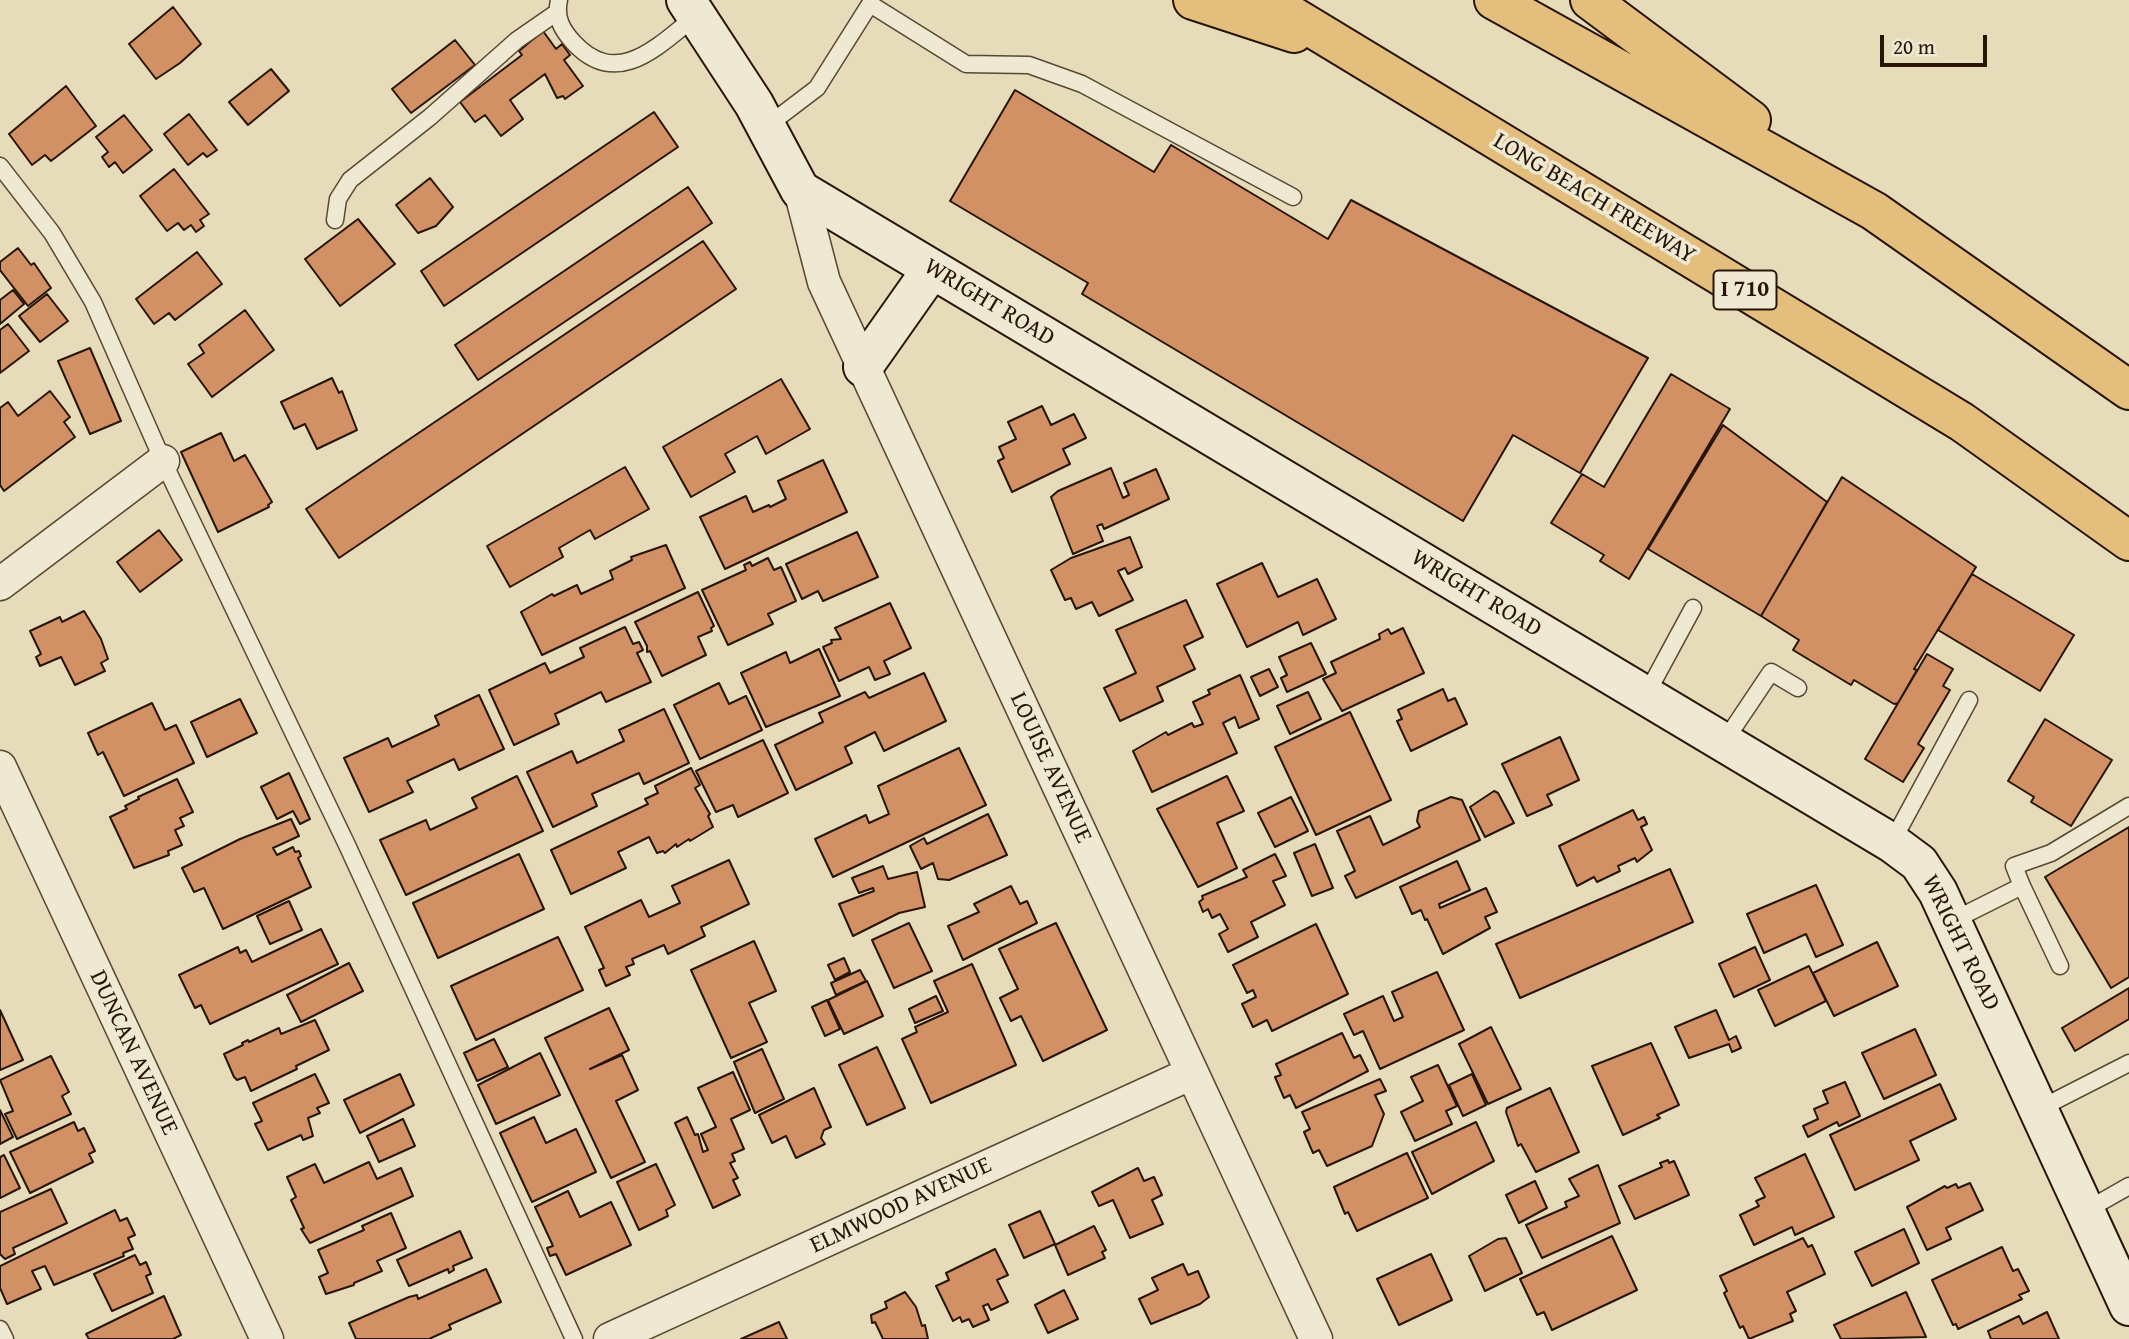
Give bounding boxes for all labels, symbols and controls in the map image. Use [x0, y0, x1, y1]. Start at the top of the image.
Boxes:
scale bar [1884, 21, 1991, 65]
text: 20 m [1893, 31, 1935, 62]
street label: LONG BEACH FREEWAY [1488, 127, 1700, 271]
street label: WRIGHT ROAD [918, 253, 1060, 353]
road number: I 710 [1714, 270, 1776, 310]
street label: WRIGHT ROAD [1405, 544, 1547, 644]
street label: LOUISE AVENUE [1003, 688, 1097, 848]
street label: WRIGHT ROAD [1915, 871, 2005, 1015]
street label: DUNCAN AVENUE [82, 966, 184, 1140]
street label: ELMWOOD AVENUE [806, 1151, 996, 1261]

